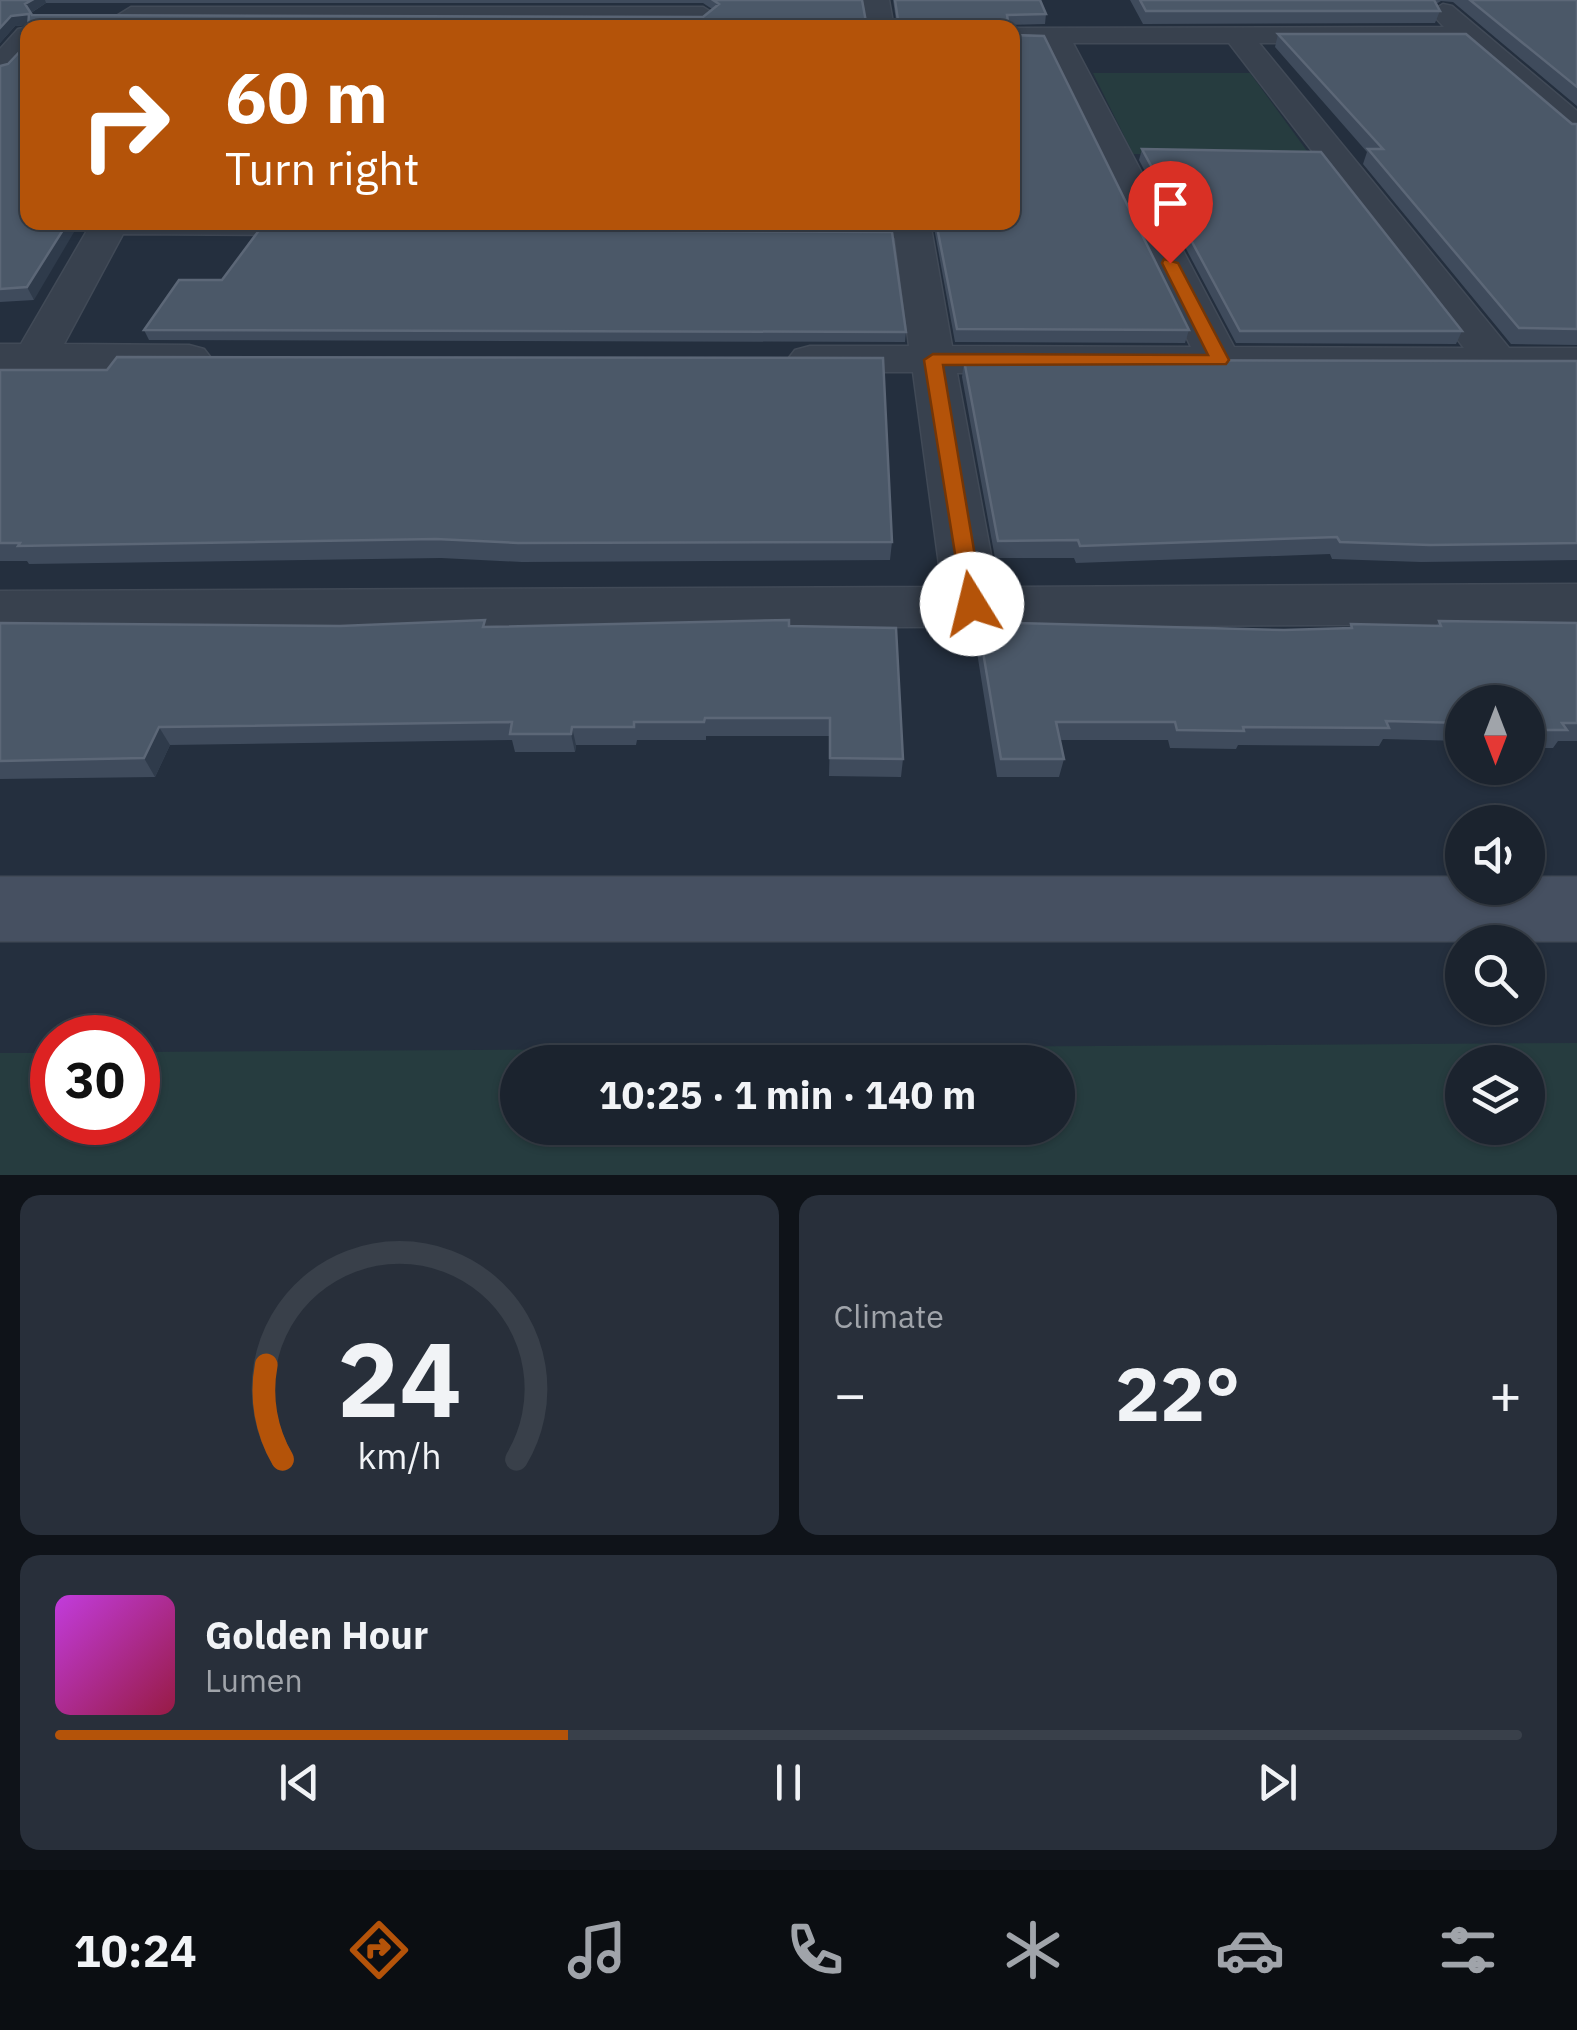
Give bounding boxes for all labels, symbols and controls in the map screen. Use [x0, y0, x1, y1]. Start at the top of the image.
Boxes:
text: 60 m [225, 51, 388, 142]
icon: right [60, 60, 190, 190]
text: Turn right [225, 139, 420, 197]
pin [1128, 161, 1213, 264]
icon: arrive [1143, 176, 1198, 231]
position arrow [920, 552, 1024, 656]
north arrow [1445, 685, 1545, 785]
map controls [1445, 685, 1545, 1145]
button: sound [1445, 805, 1545, 905]
button: search [1445, 925, 1545, 1025]
speed limit sign: 30 [30, 1015, 160, 1145]
button: layers [1445, 1045, 1545, 1145]
text: 10:25 · 1 min · 140 m [599, 1070, 976, 1119]
text: Climate [834, 1295, 944, 1337]
text: 24 [337, 1310, 462, 1446]
text: 22° [1115, 1344, 1240, 1442]
text: − [834, 1358, 867, 1429]
text: + [1489, 1358, 1522, 1429]
text: km/h [357, 1432, 441, 1479]
text: Golden Hour [205, 1610, 428, 1659]
text: Lumen [205, 1659, 303, 1701]
icon: previous [272, 1755, 327, 1810]
icon: pause [761, 1755, 816, 1810]
icon: next [1250, 1755, 1305, 1810]
icon: directions [344, 1915, 414, 1985]
icon: music [562, 1915, 632, 1985]
icon: phone [780, 1915, 850, 1985]
icon: climate [998, 1915, 1068, 1985]
icon: car [1215, 1915, 1285, 1985]
icon: filters [1433, 1915, 1503, 1985]
text: 10:24 [74, 1921, 197, 1979]

